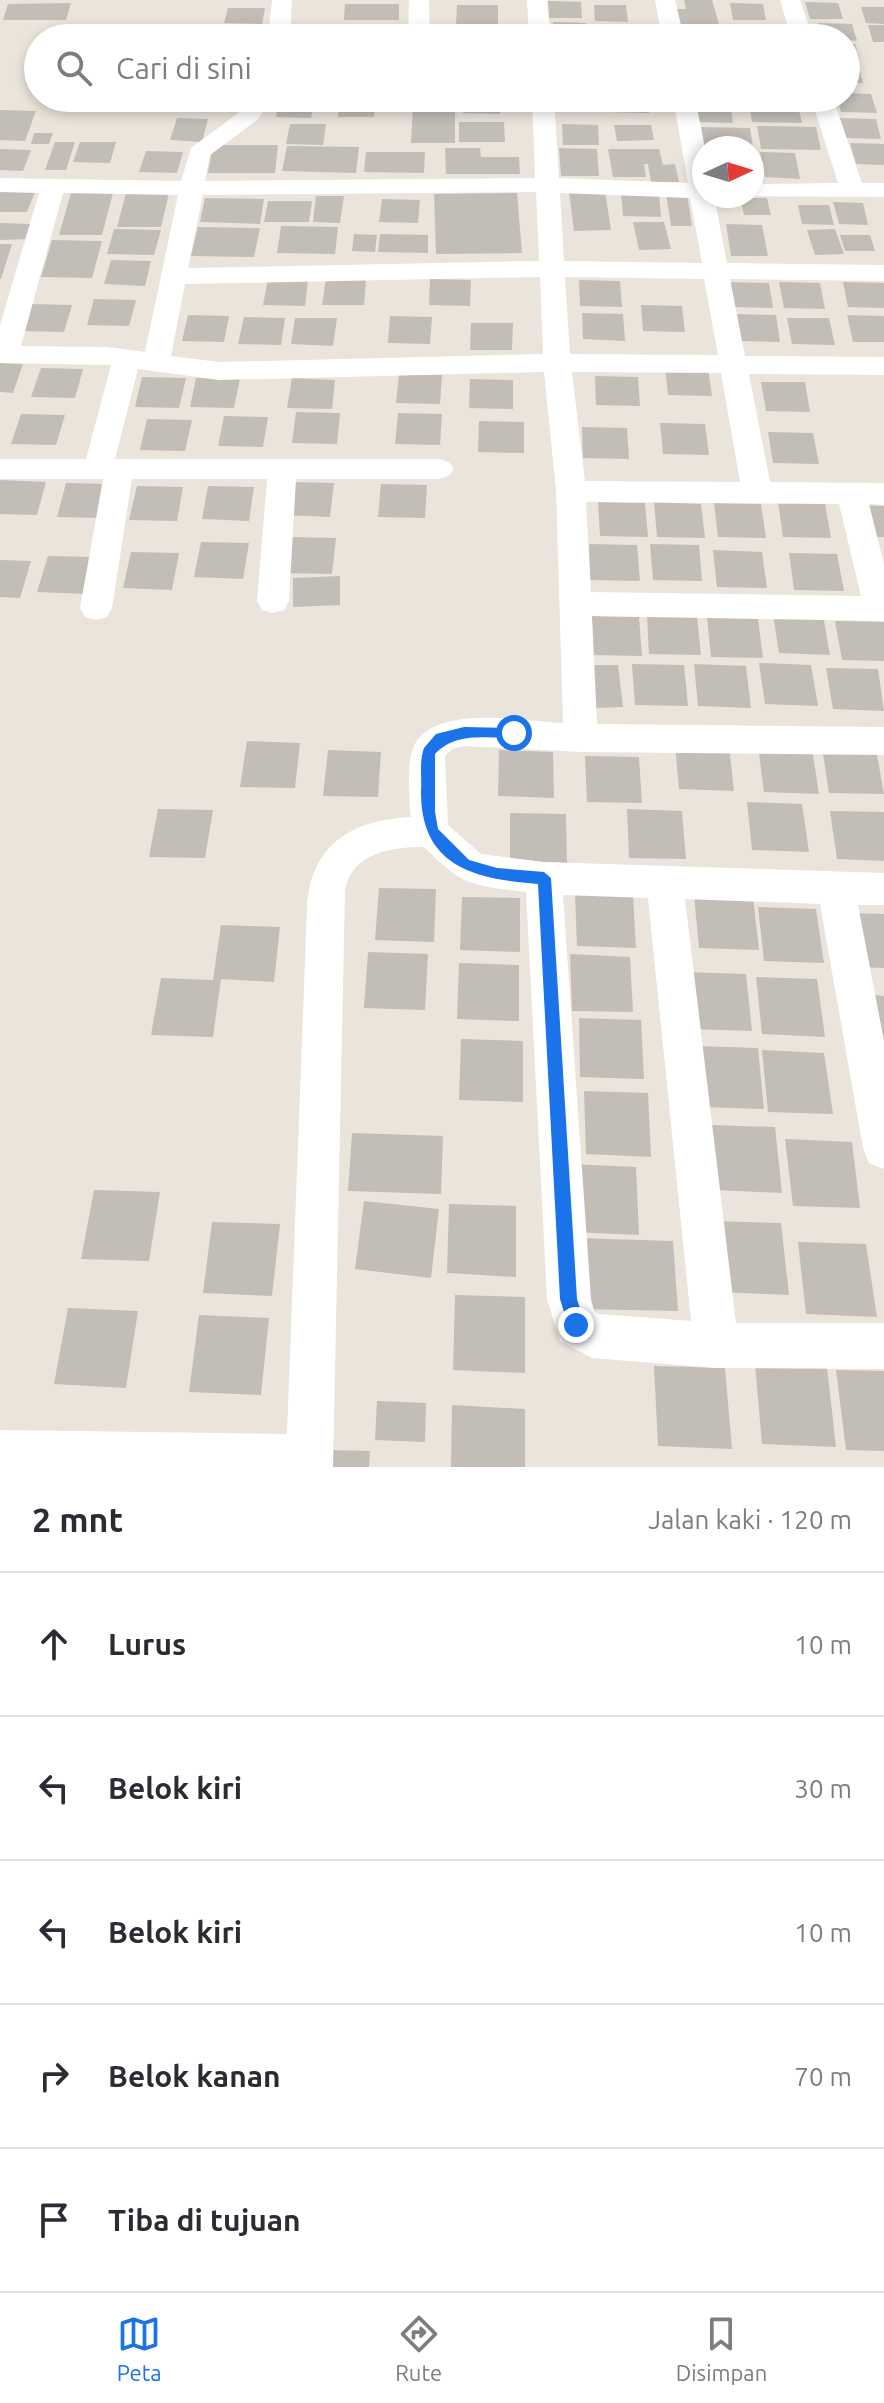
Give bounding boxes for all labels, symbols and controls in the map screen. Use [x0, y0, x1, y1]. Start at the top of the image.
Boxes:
search box [24, 24, 860, 112]
icon: search [52, 46, 96, 90]
text: Cari di sini [116, 51, 252, 85]
north arrow [692, 136, 764, 208]
route start [496, 715, 532, 751]
route end [558, 1307, 594, 1343]
text: 2 mnt [32, 1500, 123, 1538]
text: Jalan kaki · 120 m [648, 1505, 852, 1534]
icon: ahead [32, 1622, 76, 1666]
text: Lurus [108, 1627, 186, 1661]
text: 10 m [794, 1630, 852, 1659]
icon: left [32, 1766, 76, 1810]
text: Belok kiri [108, 1771, 242, 1805]
text: 30 m [794, 1774, 852, 1803]
icon: left [32, 1910, 76, 1954]
text: Belok kiri [108, 1915, 242, 1949]
text: 10 m [794, 1918, 852, 1947]
icon: right [32, 2054, 76, 2098]
text: Belok kanan [108, 2059, 281, 2093]
text: 70 m [794, 2062, 852, 2091]
icon: arrive [32, 2198, 76, 2242]
text: Tiba di tujuan [108, 2203, 301, 2237]
tab: Peta [117, 2312, 162, 2385]
tab: Rute [395, 2312, 442, 2385]
tab: Disimpan [676, 2312, 767, 2385]

